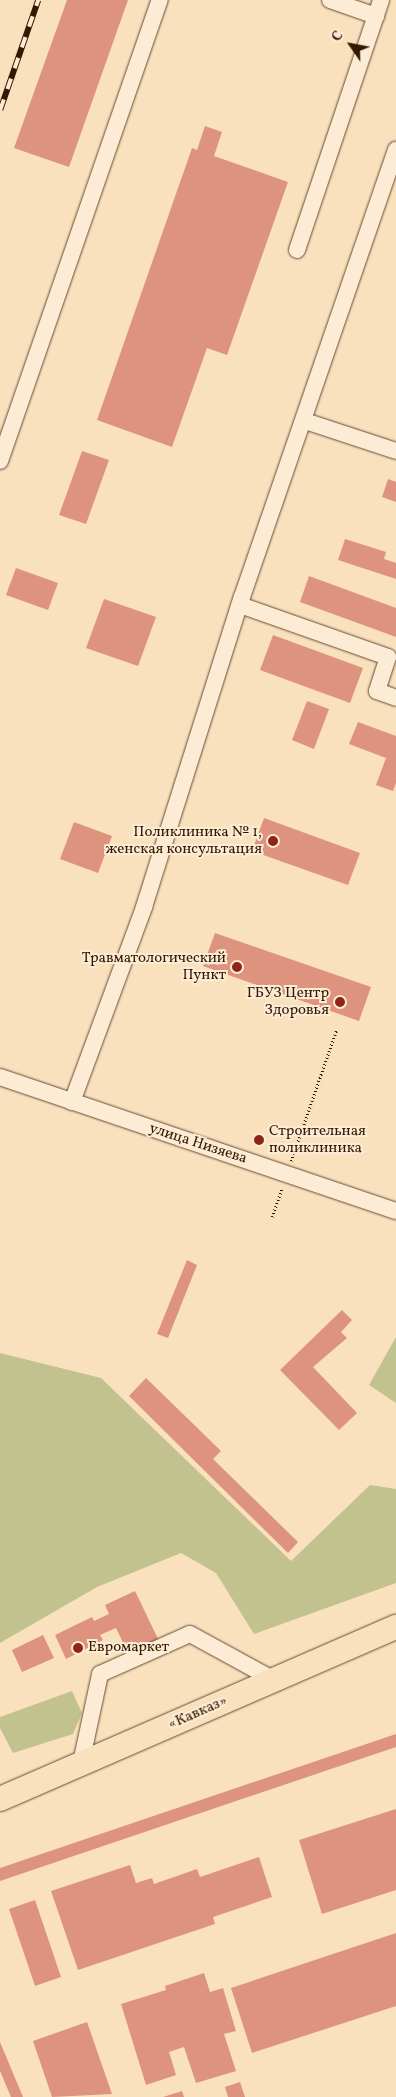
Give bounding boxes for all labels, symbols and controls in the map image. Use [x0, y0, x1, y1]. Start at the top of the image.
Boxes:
north arrow [326, 20, 376, 70]
text: С [328, 28, 348, 46]
place label: Поликлиника № 1, женская консультация [105, 823, 262, 858]
marker: Поликлиника № 1, женская консультация [266, 834, 280, 848]
place label: Травматологический Пункт [82, 949, 226, 984]
marker: Травматологический Пункт [230, 960, 244, 974]
place label: ГБУЗ Центр Здоровья [247, 984, 329, 1019]
marker: ГБУЗ Центр Здоровья [333, 995, 347, 1009]
street label: улица Низяева [147, 1120, 249, 1168]
place label: Строительная поликлиника [269, 1122, 366, 1157]
marker: Строительная поликлиника [253, 1134, 265, 1146]
place label: Евромаркет [88, 1639, 169, 1657]
marker: Евромаркет [72, 1642, 84, 1654]
street label: «Кавказ» [166, 1692, 230, 1734]

